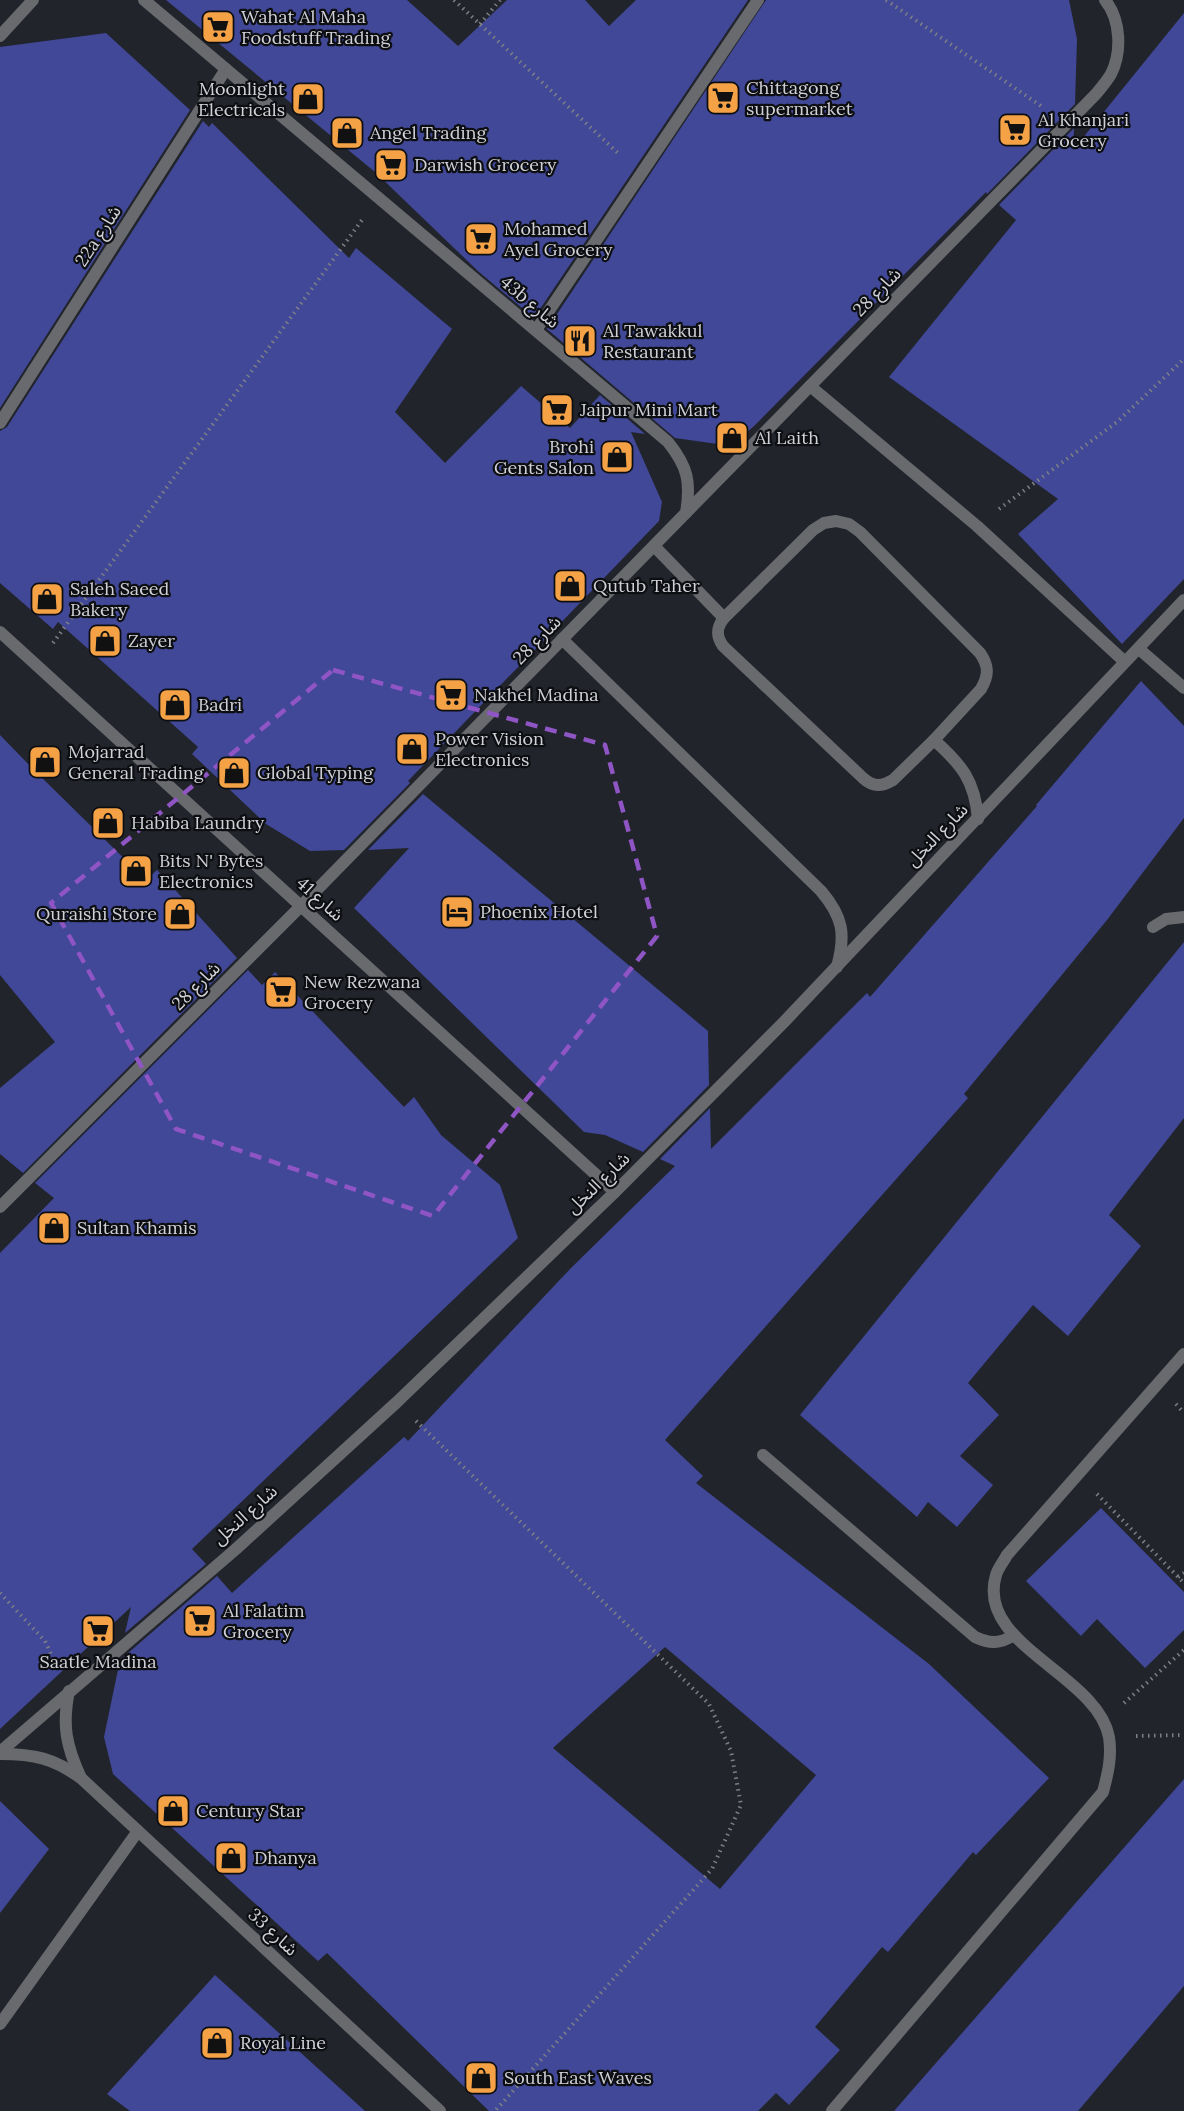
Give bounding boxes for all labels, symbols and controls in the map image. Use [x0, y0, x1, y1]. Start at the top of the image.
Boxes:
place label: Wahat Al Maha Foodstuff Trading [241, 5, 391, 49]
supermarket icon: Wahat Al Maha Foodstuff Trading [200, 9, 236, 45]
place label: Chittagong supermarket [746, 76, 853, 120]
place label: Moonlight Electricals [198, 77, 285, 121]
supermarket icon: Chittagong supermarket [705, 80, 741, 116]
shop icon: Moonlight Electricals [290, 81, 326, 117]
place label: Al Khanjari Grocery [1037, 108, 1129, 152]
supermarket icon: Al Khanjari Grocery [997, 112, 1033, 148]
shop icon: Angel Trading [329, 115, 365, 151]
place label: Angel Trading [369, 121, 487, 144]
supermarket icon: Darwish Grocery [373, 147, 409, 183]
place label: Darwish Grocery [414, 153, 557, 176]
street label: 22a شارع [69, 201, 128, 272]
place label: Mohamed Ayel Grocery [503, 217, 613, 261]
supermarket icon: Mohamed Ayel Grocery [463, 221, 499, 257]
street label: شارع 28 [848, 262, 908, 323]
street label: 43b شارع [494, 270, 565, 335]
place label: Al Tawakkul Restaurant [602, 319, 703, 363]
restaurant icon: Al Tawakkul Restaurant [562, 323, 598, 359]
supermarket icon: Jaipur Mini Mart [539, 392, 575, 428]
place label: Jaipur Mini Mart [579, 398, 718, 421]
shop icon: Al Laith [714, 420, 750, 456]
place label: Al Laith [754, 426, 819, 449]
place label: Brohi Gents Salon [494, 435, 594, 479]
shop icon: Brohi Gents Salon [599, 439, 635, 475]
shop icon: Qutub Taher [552, 568, 588, 604]
place label: Qutub Taher [593, 574, 700, 597]
place label: Saleh Saeed Bakery [70, 577, 169, 621]
shop icon: Saleh Saeed Bakery [29, 581, 65, 617]
street label: شارع 28 [508, 610, 568, 671]
shop icon: Zayer [87, 623, 123, 659]
place label: Zayer [128, 629, 175, 652]
supermarket icon: Nakhel Madina [433, 677, 469, 713]
place label: Nakhel Madina [474, 683, 599, 706]
shop icon: Badri [157, 687, 193, 723]
place label: Badri [198, 693, 242, 716]
place label: Power Vision Electronics [435, 727, 544, 771]
shop icon: Power Vision Electronics [394, 731, 430, 767]
place label: Mojarrad General Trading [68, 740, 205, 784]
shop icon: Mojarrad General Trading [27, 744, 63, 780]
shop icon: Global Typing [216, 755, 252, 791]
place label: Global Typing [257, 761, 374, 784]
street label: شارع النخل [901, 798, 975, 873]
shop icon: Habiba Laundry [90, 805, 126, 841]
place label: Habiba Laundry [131, 811, 265, 834]
place label: Bits N' Bytes Electronics [159, 849, 263, 893]
shop icon: Bits N' Bytes Electronics [118, 853, 154, 889]
street label: شارع 41 [290, 871, 349, 928]
hotel icon: Phoenix Hotel [439, 894, 475, 930]
shop icon: Quraishi Store [162, 896, 198, 932]
place label: Phoenix Hotel [480, 900, 598, 923]
place label: Quraishi Store [36, 902, 157, 925]
street label: شارع 28 [166, 956, 227, 1017]
place label: New Rezwana Grocery [304, 970, 420, 1014]
supermarket icon: New Rezwana Grocery [263, 974, 299, 1010]
street label: شارع النخل [561, 1147, 636, 1221]
shop icon: Sultan Khamis [36, 1210, 72, 1246]
place label: Sultan Khamis [77, 1216, 197, 1239]
street label: شارع النخل [207, 1479, 284, 1552]
place label: Al Falatim Grocery [222, 1599, 305, 1643]
supermarket icon: Al Falatim Grocery [182, 1603, 218, 1639]
supermarket icon: Saatle Madina [80, 1613, 116, 1649]
place label: Saatle Madina [40, 1650, 156, 1673]
shop icon: Century Star [155, 1793, 191, 1829]
place label: Century Star [196, 1799, 304, 1822]
shop icon: Dhanya [213, 1840, 249, 1876]
place label: Dhanya [254, 1846, 317, 1869]
street label: شارع 33 [242, 1903, 303, 1963]
shop icon: Royal Line [199, 2025, 235, 2061]
place label: Royal Line [240, 2031, 326, 2054]
shop icon: South East Waves [463, 2060, 499, 2096]
place label: South East Waves [504, 2066, 652, 2089]

